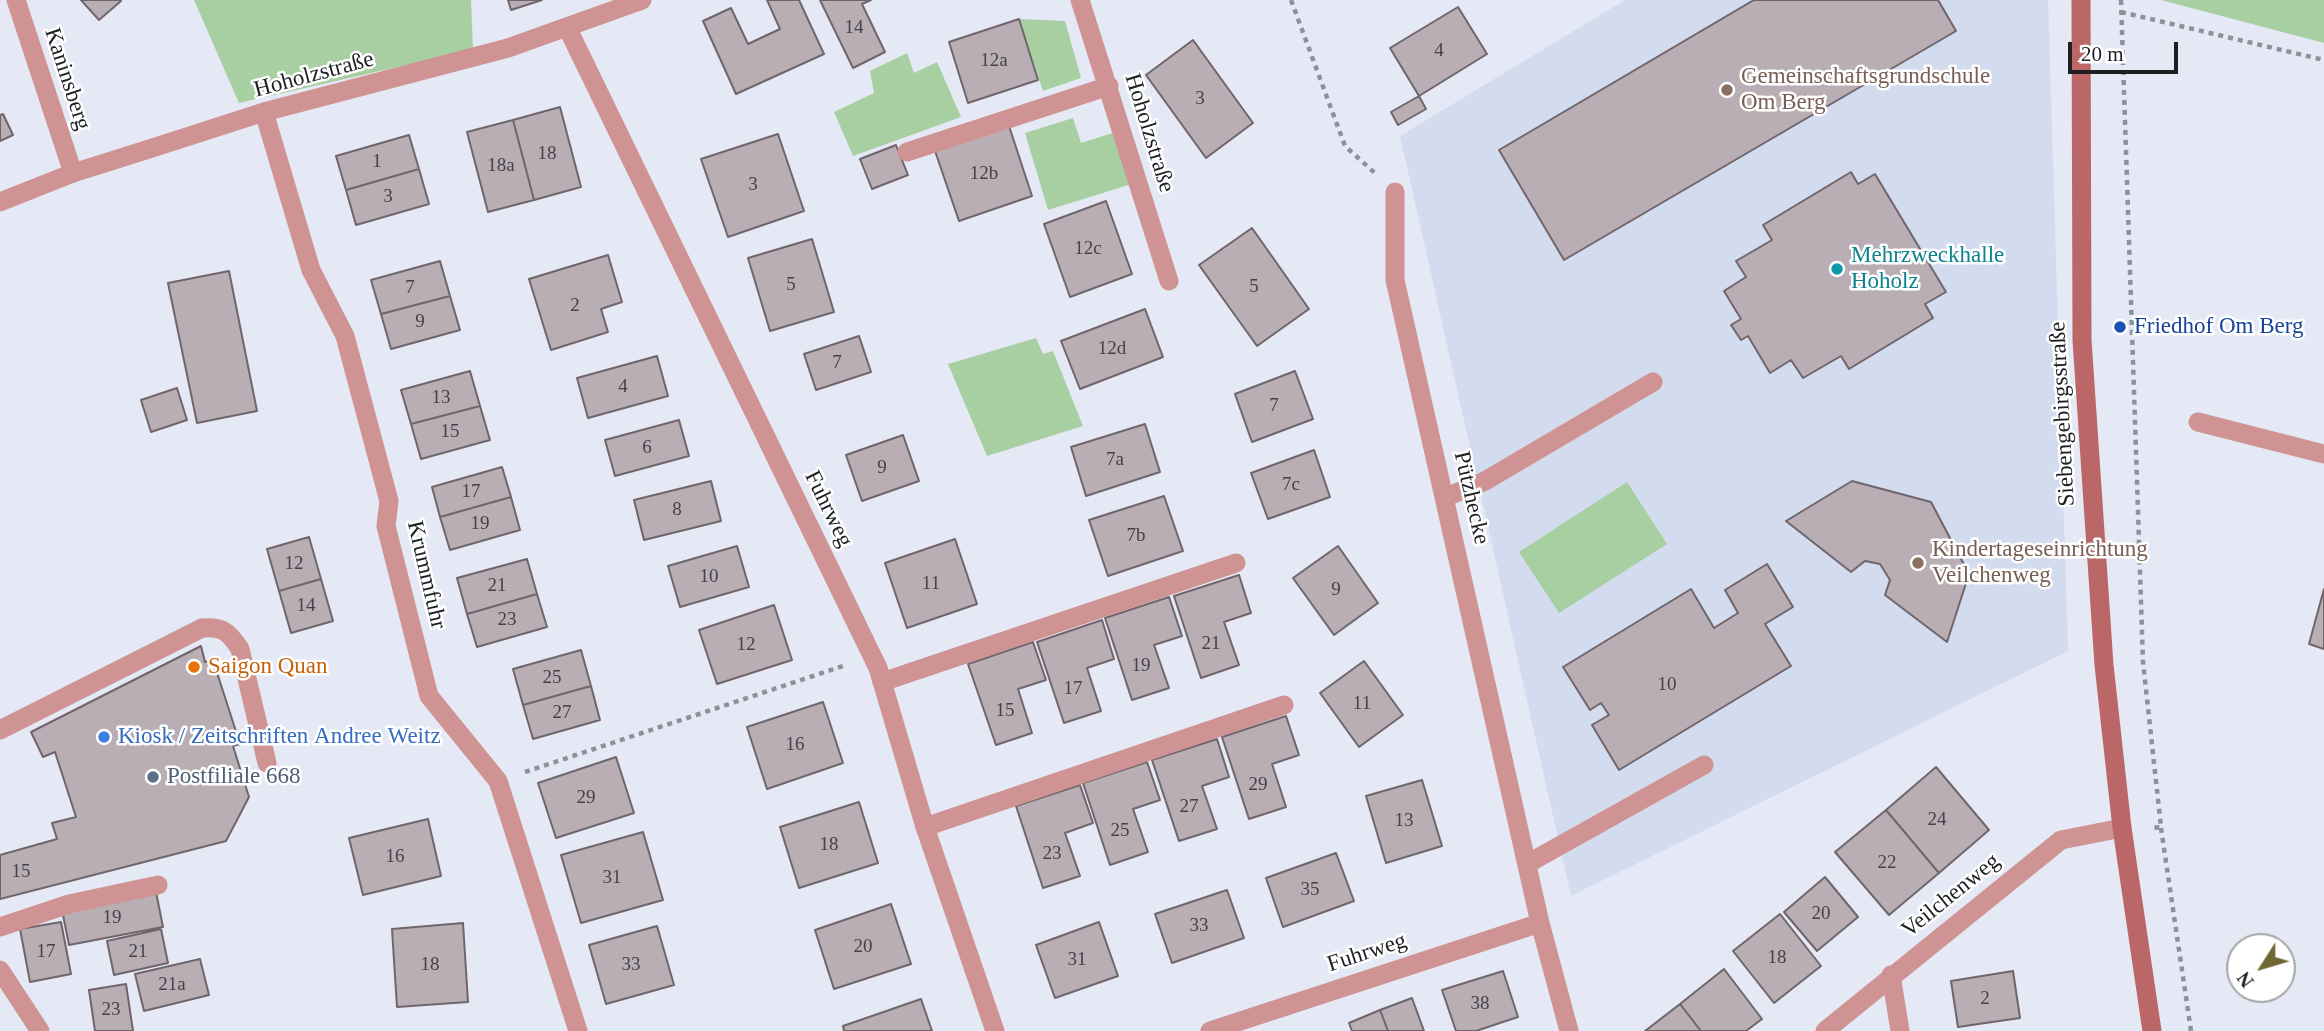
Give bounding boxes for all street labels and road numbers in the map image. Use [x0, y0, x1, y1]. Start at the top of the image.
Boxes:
street label: Kaninsberg [38, 25, 96, 133]
street label: Hoholzstraße [251, 46, 377, 104]
street label: Hoholzstraße [1118, 70, 1180, 196]
street label: Siebengebirgsstraße [2044, 321, 2082, 507]
street label: Pützhecke [1447, 449, 1495, 547]
street label: Fuhrweg [798, 466, 858, 552]
street label: Krummfuhr [400, 518, 452, 632]
street label: Veilchenweg [1896, 848, 2006, 944]
street label: Fuhrweg [1324, 927, 1410, 979]

